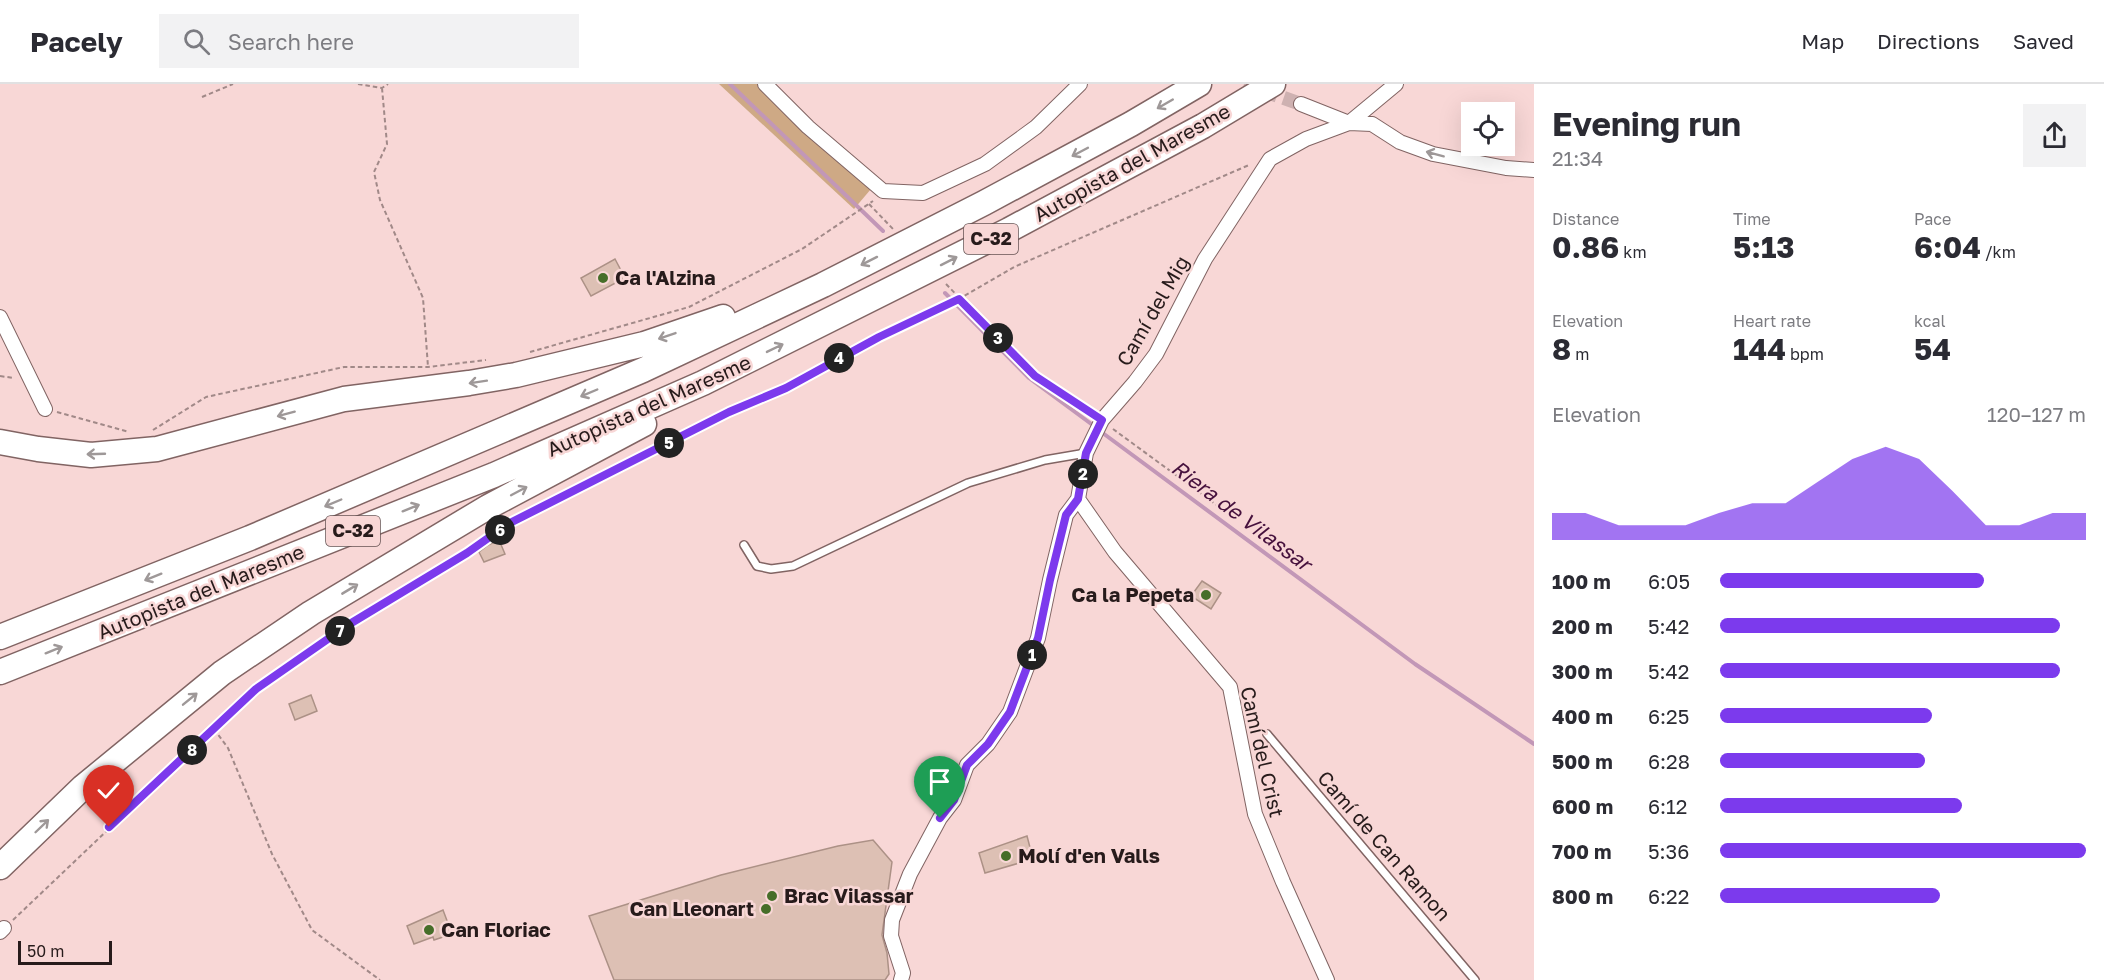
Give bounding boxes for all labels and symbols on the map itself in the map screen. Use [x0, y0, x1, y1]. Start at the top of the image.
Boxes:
street label: Autopista del Maresme [1029, 98, 1234, 226]
one-way arrow [1157, 98, 1174, 110]
one-way arrow [1071, 147, 1089, 158]
one-way arrow [1426, 148, 1445, 159]
road number: C-32 [964, 224, 1018, 254]
street label: Camí del Mig [1111, 251, 1193, 370]
one-way arrow [940, 254, 958, 266]
one-way arrow [861, 256, 879, 267]
place label: Ca l'Alzina [615, 265, 716, 289]
marker: Ca l'Alzina [596, 271, 610, 285]
pin: 3 [983, 323, 1013, 353]
one-way arrow [659, 332, 677, 343]
one-way arrow [765, 342, 783, 354]
pin: 4 [824, 343, 854, 373]
street label: Autopista del Maresme [543, 349, 754, 461]
one-way arrow [469, 376, 488, 387]
one-way arrow [581, 388, 599, 399]
one-way arrow [277, 409, 296, 421]
pin: 5 [654, 428, 684, 458]
one-way arrow [87, 448, 107, 460]
water label: Riera de Vilassar [1167, 454, 1319, 578]
pin: 2 [1068, 459, 1098, 489]
one-way arrow [510, 485, 527, 497]
one-way arrow [324, 498, 342, 509]
one-way arrow [401, 502, 420, 513]
pin: 6 [485, 515, 515, 545]
road number: C-32 [326, 516, 380, 546]
street label: Autopista del Maresme [94, 539, 307, 644]
one-way arrow [144, 572, 162, 583]
place label: Ca la Pepeta [1071, 582, 1194, 606]
one-way arrow [341, 583, 358, 595]
marker: Ca la Pepeta [1199, 588, 1213, 602]
pin: 7 [325, 616, 355, 646]
pin: 1 [1017, 640, 1047, 670]
one-way arrow [44, 644, 63, 655]
street label: Camí del Crist [1236, 684, 1290, 820]
one-way arrow [182, 693, 198, 706]
pin: 8 [177, 735, 207, 765]
pin [914, 756, 965, 818]
pin [83, 765, 134, 827]
street label: Camí de Can Ramon [1313, 765, 1456, 925]
one-way arrow [35, 819, 50, 834]
place label: Molí d'en Valls [1018, 843, 1160, 867]
marker: Molí d'en Valls [999, 849, 1013, 863]
place label: Brac Vilassar [784, 883, 914, 907]
marker: Brac Vilassar [765, 889, 779, 903]
place label: Can Lleonart [629, 896, 754, 920]
marker: Can Lleonart [759, 902, 773, 916]
place label: Can Floriac [441, 917, 551, 941]
marker: Can Floriac [422, 923, 436, 937]
scale bar [18, 938, 112, 966]

